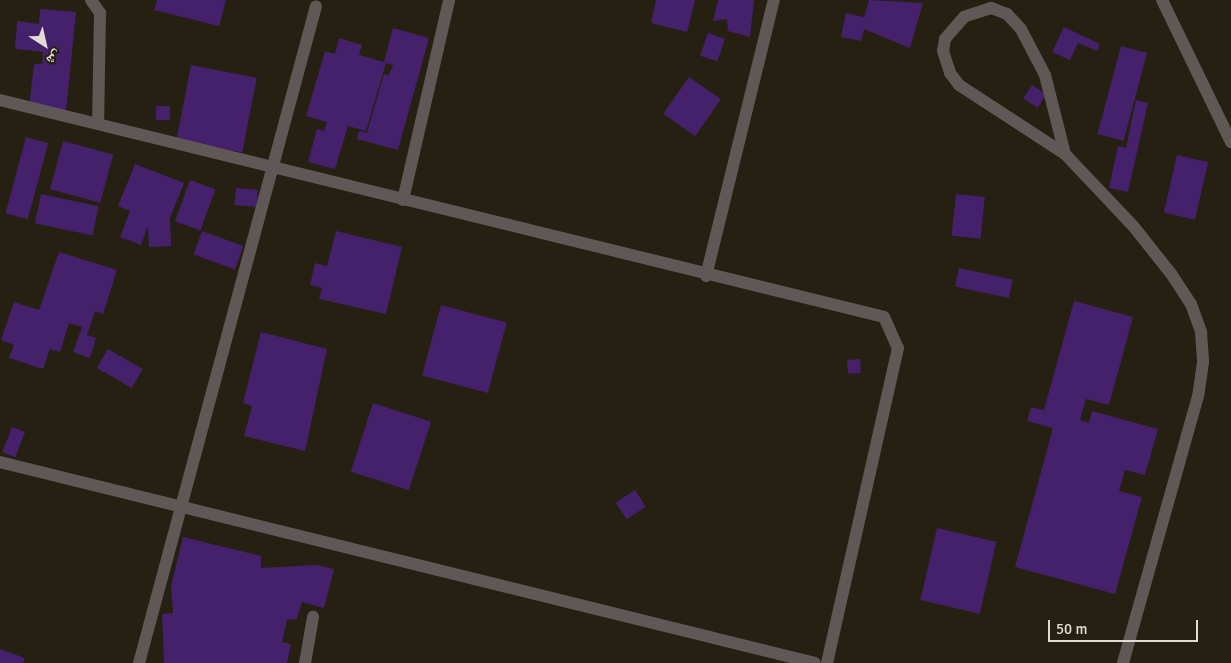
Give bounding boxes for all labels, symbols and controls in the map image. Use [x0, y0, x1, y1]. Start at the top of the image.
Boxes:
north arrow [20, 20, 70, 70]
text: ش [43, 46, 65, 69]
scale bar [1051, 610, 1201, 642]
text: 50 m [1056, 620, 1087, 638]

